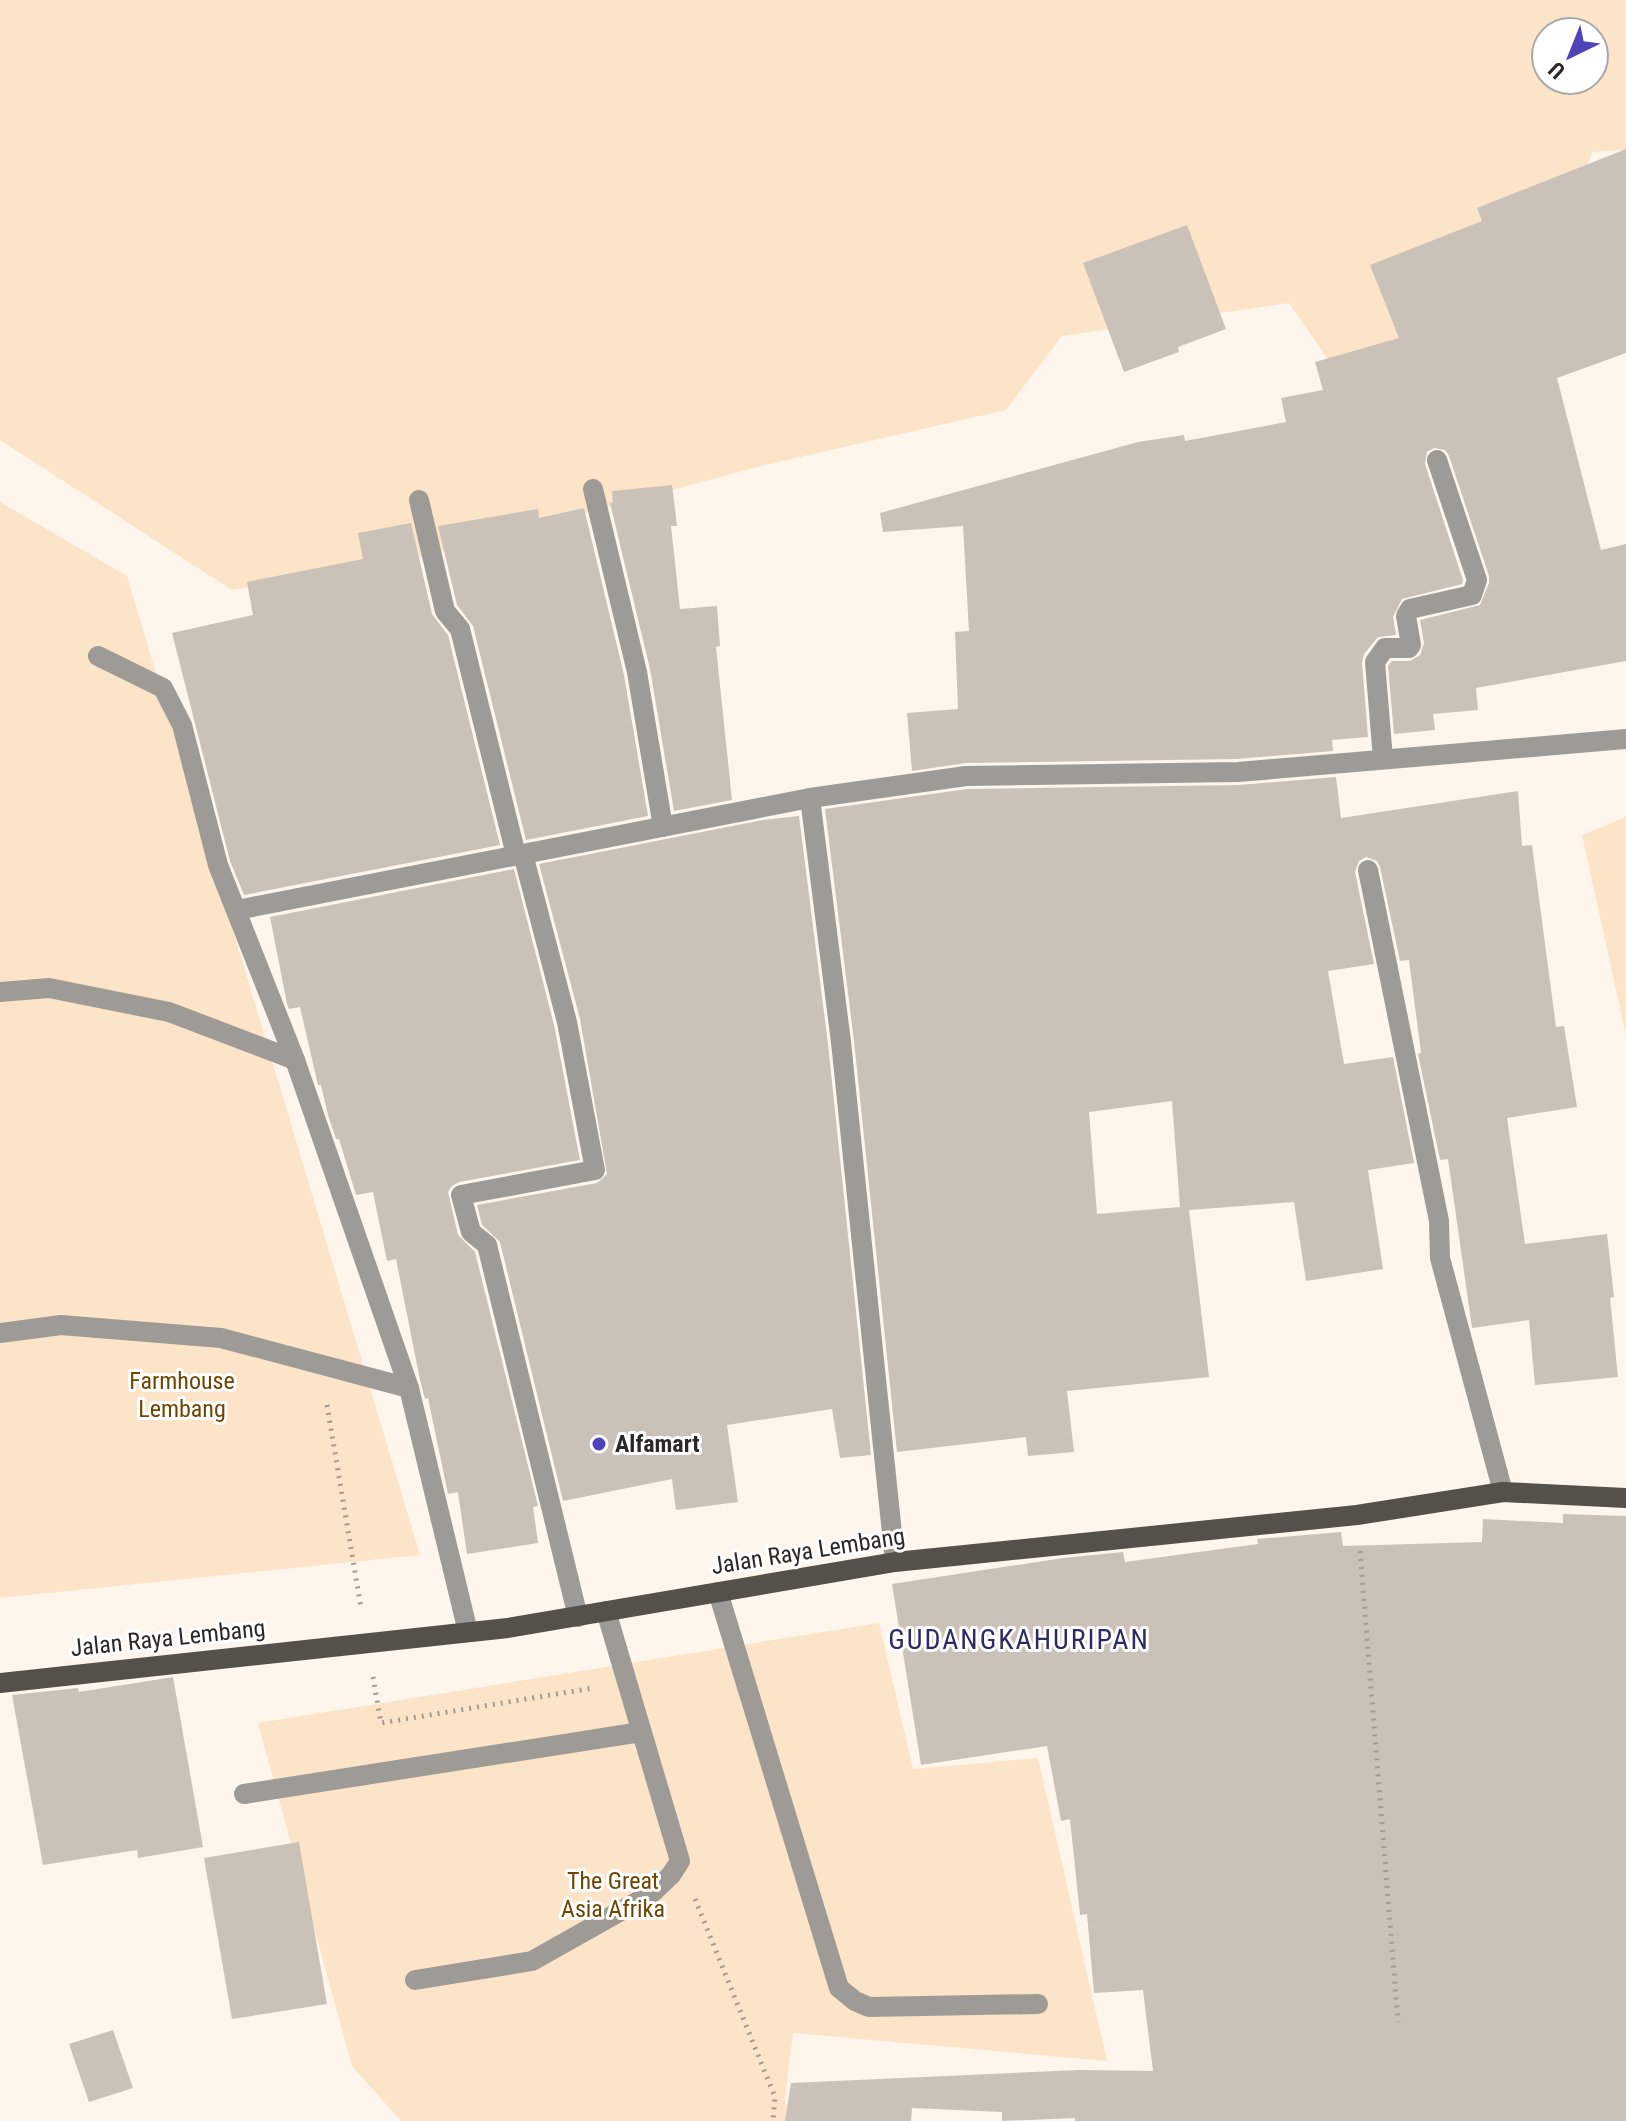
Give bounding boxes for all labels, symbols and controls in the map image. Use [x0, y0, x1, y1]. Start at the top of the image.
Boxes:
north arrow [1530, 16, 1610, 96]
text: U [1544, 57, 1570, 84]
park label: Farmhouse Lembang [129, 1367, 235, 1423]
place label: Alfamart [615, 1430, 700, 1458]
marker: Alfamart [590, 1435, 608, 1453]
street label: Jalan Raya Lembang [709, 1522, 907, 1580]
street label: Jalan Raya Lembang [69, 1614, 267, 1662]
district label: GUDANGKAHURIPAN [888, 1623, 1150, 1656]
park label: The Great Asia Afrika [561, 1867, 665, 1923]

